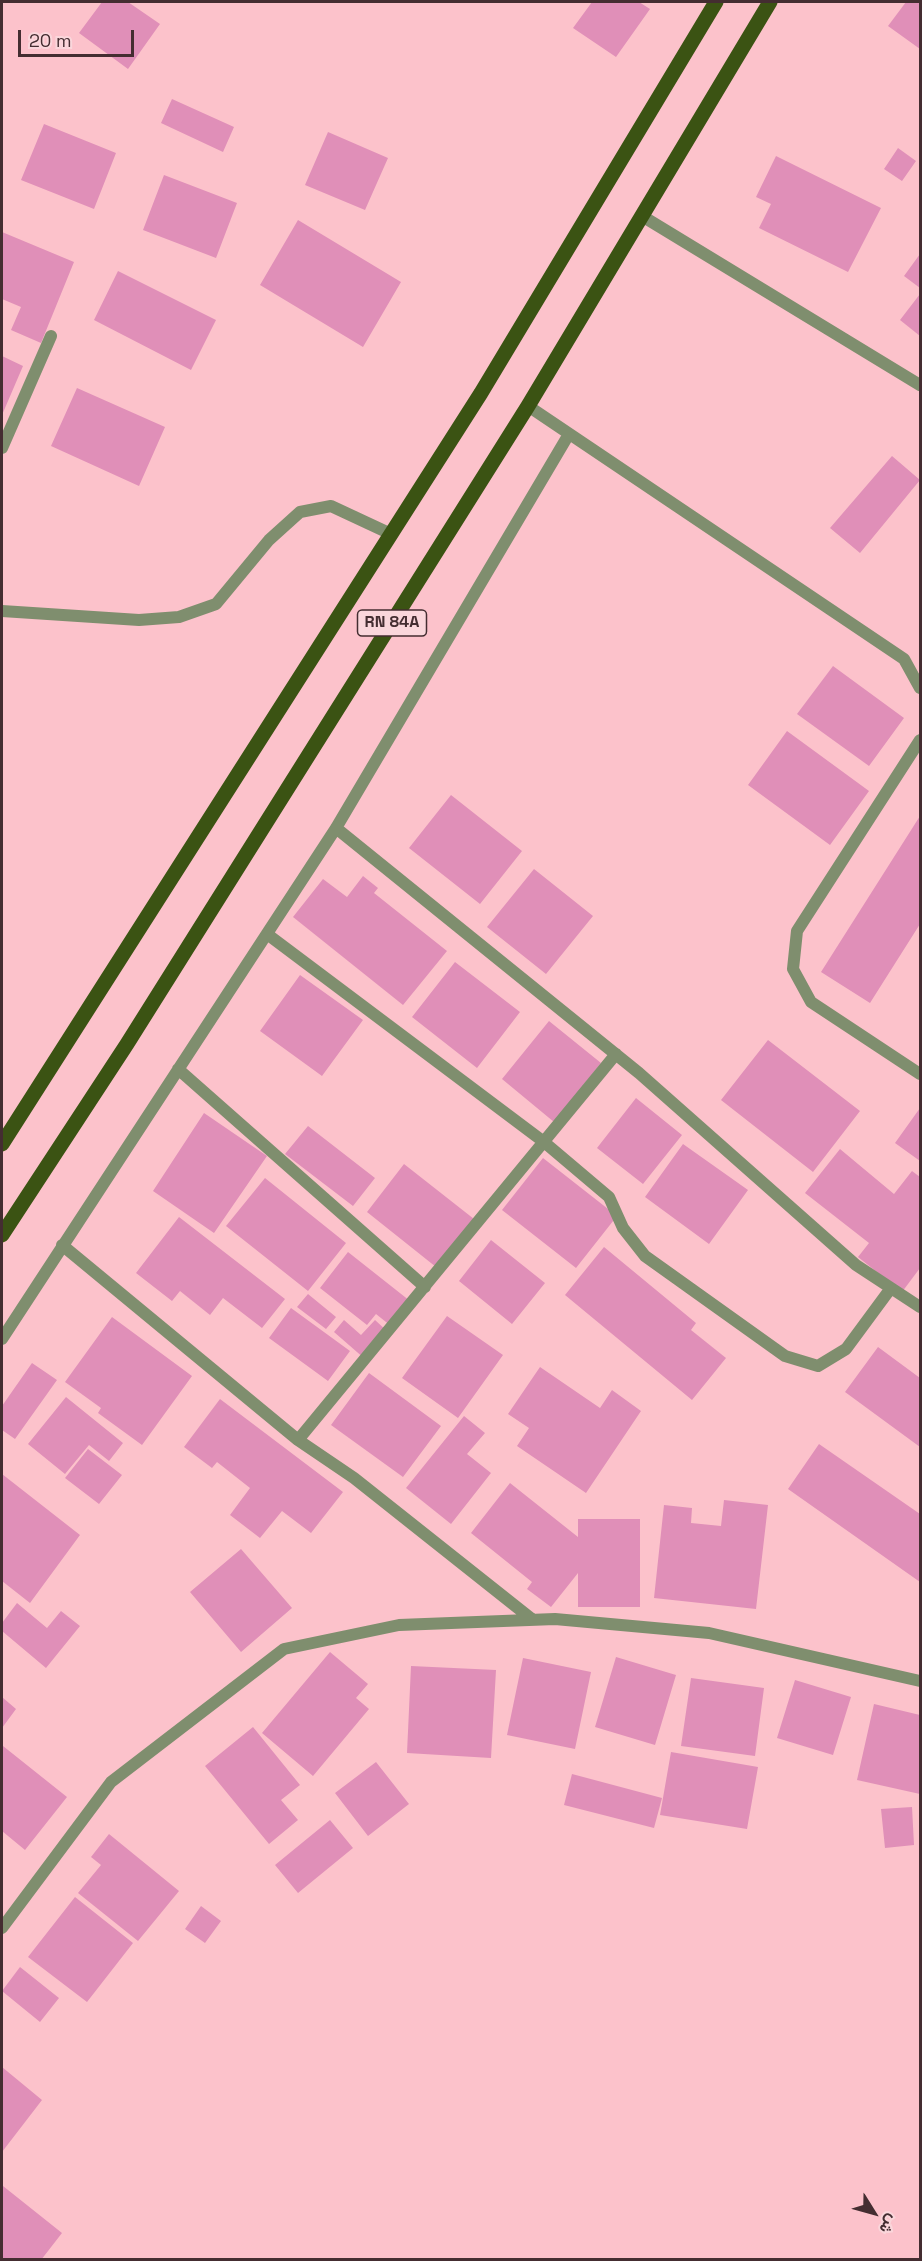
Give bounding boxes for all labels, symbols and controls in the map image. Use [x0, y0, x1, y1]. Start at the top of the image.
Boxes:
scale bar [21, 18, 136, 56]
text: 20 m [29, 29, 72, 52]
road number: RN 84A [358, 610, 426, 636]
north arrow [844, 2183, 904, 2243]
text: ش [875, 2210, 903, 2238]

